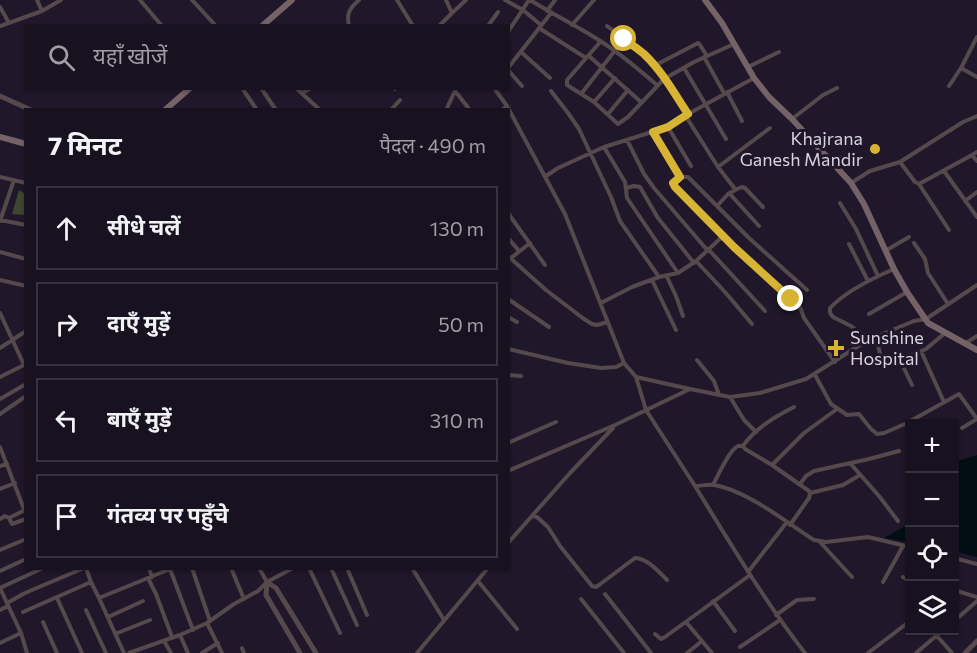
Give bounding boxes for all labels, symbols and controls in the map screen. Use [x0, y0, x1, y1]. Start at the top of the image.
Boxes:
search box [24, 24, 510, 90]
route start [610, 25, 636, 51]
icon: search [45, 41, 78, 74]
text: यहाँ खोजें [93, 42, 167, 69]
place label: Khajrana Ganesh Mandir [740, 127, 863, 170]
text: 7 मिनट [48, 129, 122, 160]
text: पैदल · 490 m [380, 133, 486, 157]
marker: Khajrana Ganesh Mandir [868, 142, 882, 156]
icon: ahead [50, 212, 83, 245]
text: सीधे चलें [107, 213, 181, 240]
text: 130 m [430, 216, 484, 240]
route end [777, 285, 803, 311]
icon: right [50, 308, 83, 341]
text: दाएँ मुड़ें [107, 309, 170, 336]
text: 50 m [438, 312, 484, 336]
place label: Sunshine Hospital [850, 326, 924, 369]
marker: Sunshine Hospital [827, 339, 845, 357]
icon: left [50, 404, 83, 437]
text: बाएँ मुड़ें [107, 405, 172, 432]
text: 310 m [430, 408, 484, 432]
map controls [905, 419, 959, 635]
button: + [905, 419, 959, 473]
button: − [905, 473, 959, 527]
icon: arrive [50, 500, 83, 533]
text: गंतव्य पर पहुँचे [107, 501, 229, 528]
button: locate [905, 527, 959, 581]
button: layers [905, 581, 959, 635]

